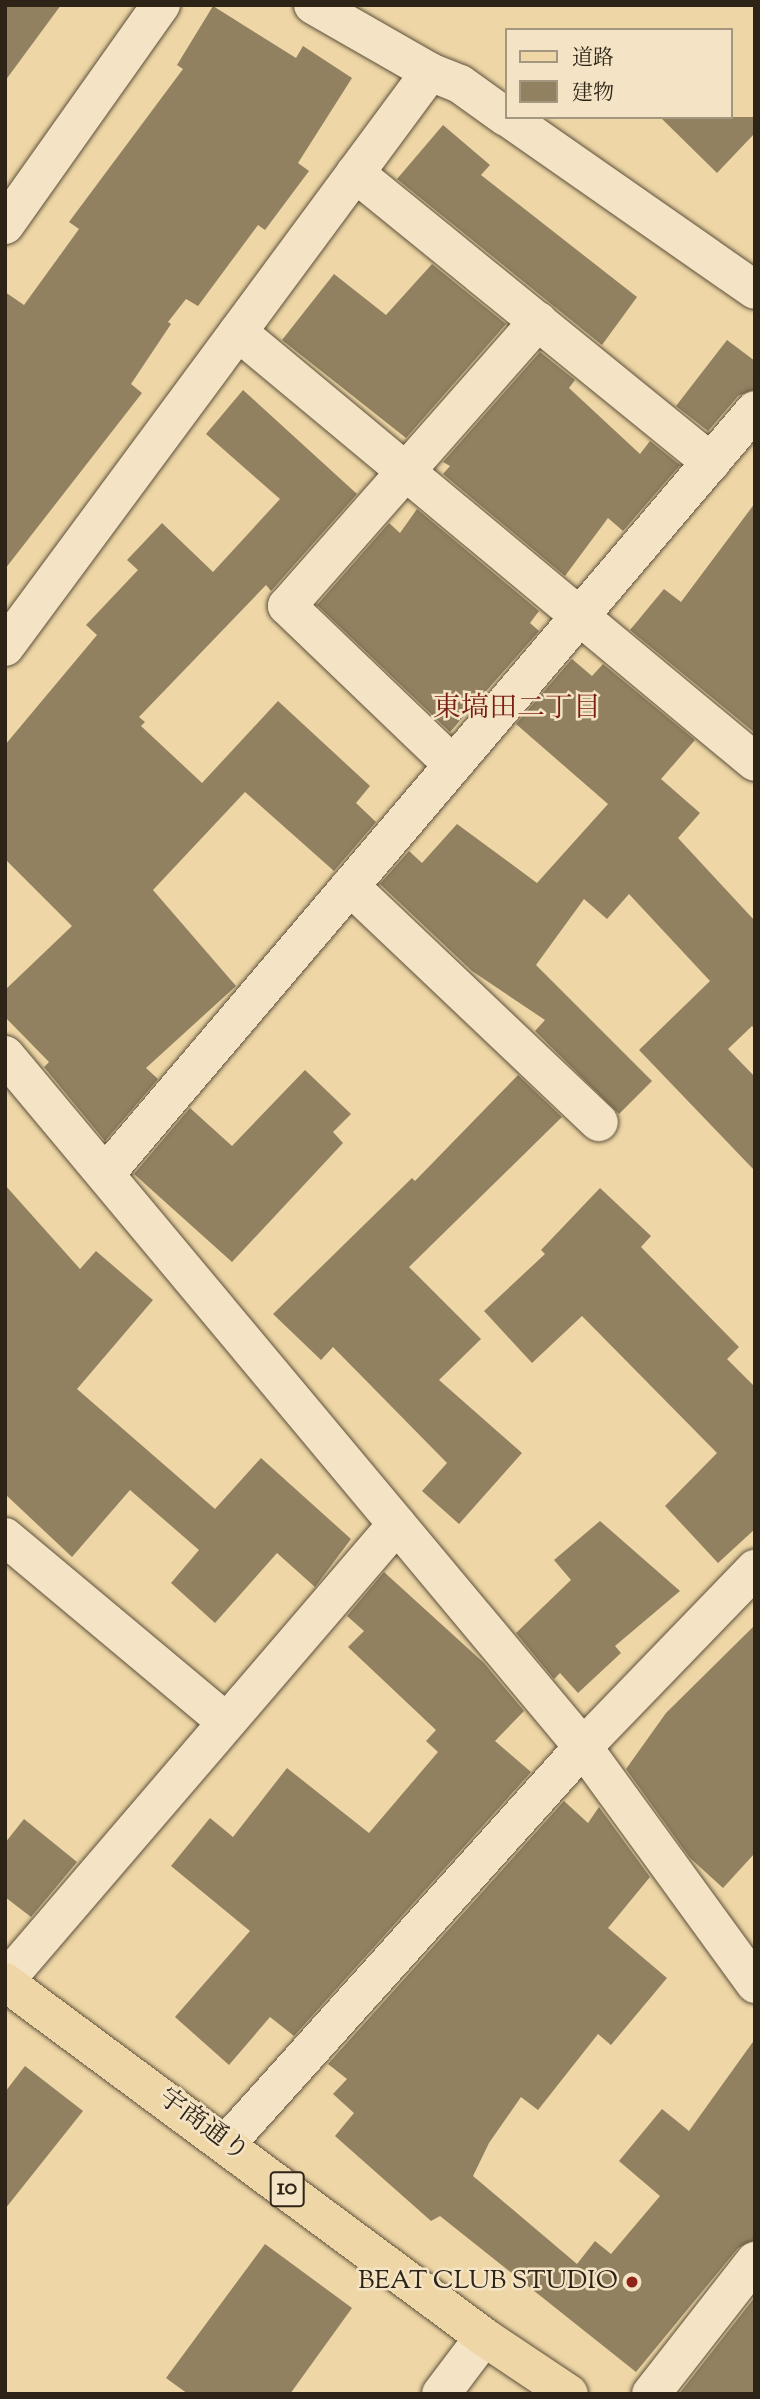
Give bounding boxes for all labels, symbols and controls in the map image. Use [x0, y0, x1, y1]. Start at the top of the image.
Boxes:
legend [504, 28, 732, 119]
text: 道路 [572, 44, 614, 74]
text: 建物 [572, 79, 614, 109]
district label: 東塙田二丁目 [433, 692, 601, 726]
street label: 宇商通り [152, 2083, 254, 2169]
road number: 10 [270, 2168, 304, 2210]
place label: BEAT CLUB STUDIO [358, 2266, 618, 2298]
marker: BEAT CLUB STUDIO [624, 2274, 640, 2290]

